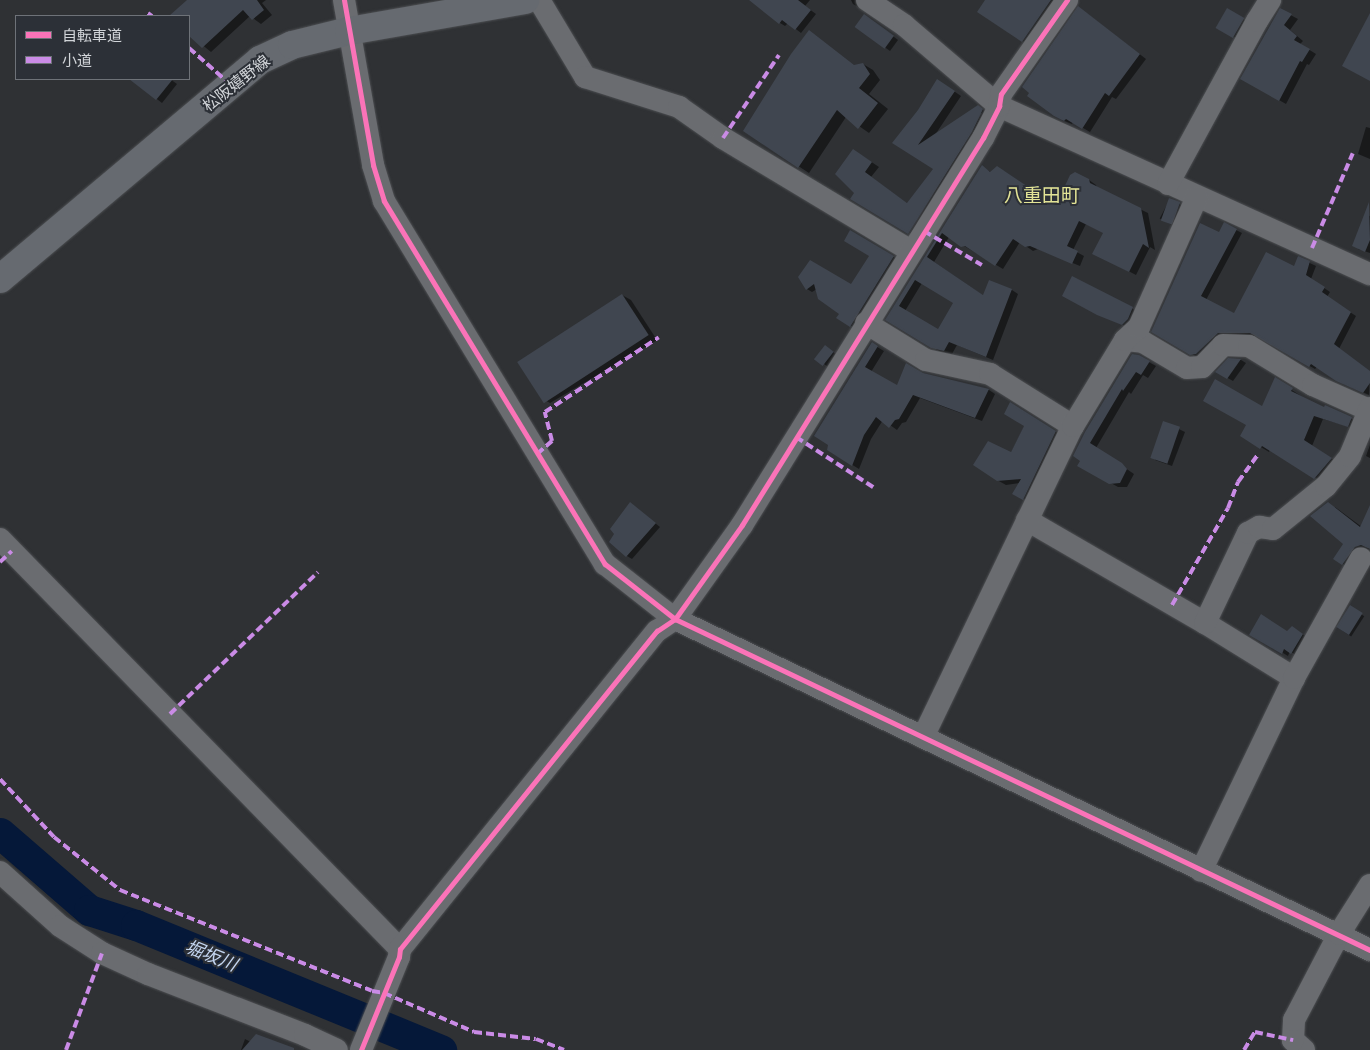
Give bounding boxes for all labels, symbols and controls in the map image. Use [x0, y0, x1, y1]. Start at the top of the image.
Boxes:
legend [15, 15, 190, 80]
text: 自転車道 [62, 26, 122, 45]
text: 小道 [62, 51, 92, 70]
street label: 松阪嬉野線 [199, 51, 273, 115]
district label: 八重田町 [1004, 185, 1080, 207]
water label: 堀坂川 [182, 936, 240, 976]

